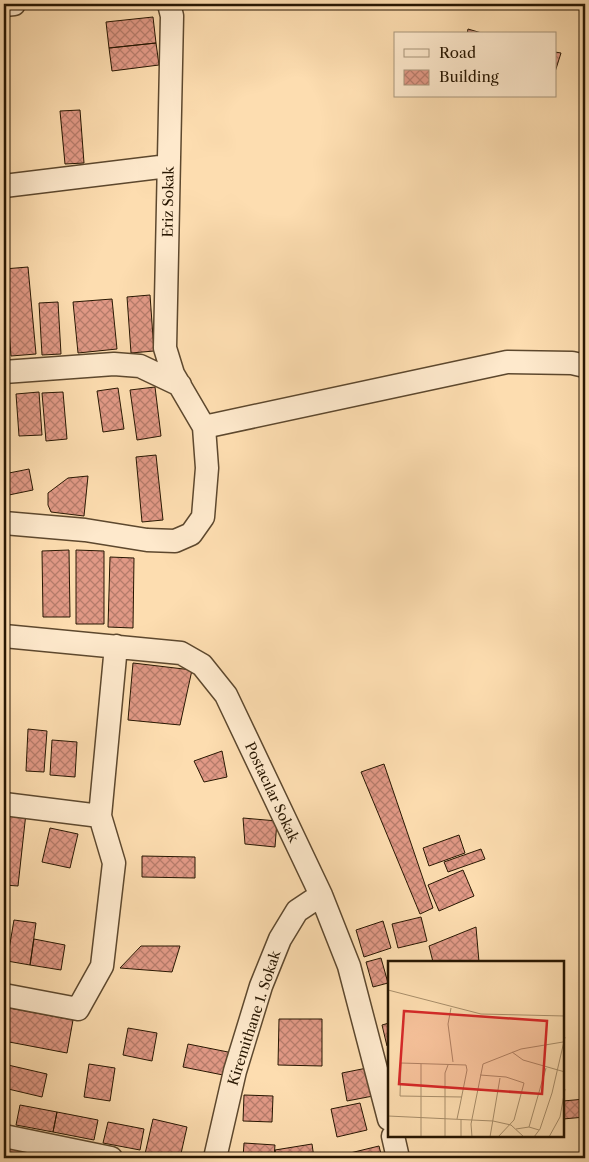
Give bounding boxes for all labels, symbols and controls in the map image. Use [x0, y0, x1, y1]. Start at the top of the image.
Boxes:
legend [394, 32, 556, 98]
text: Road [439, 43, 476, 62]
text: Building [439, 67, 499, 86]
street label: Eriz Sokak [158, 165, 178, 238]
street label: Postacılar Sokak [241, 739, 303, 846]
street label: Kiremithane 1. Sokak [224, 947, 285, 1088]
inset map [388, 961, 564, 1137]

